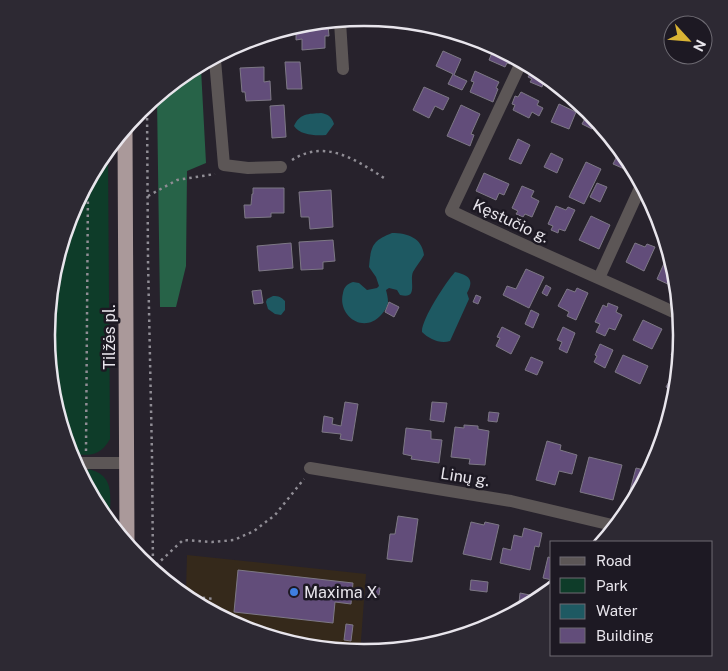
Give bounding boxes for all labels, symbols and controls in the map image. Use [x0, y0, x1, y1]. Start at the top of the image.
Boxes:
north arrow [663, 15, 713, 65]
text: N [690, 37, 709, 54]
street label: Kęstučio g. [470, 195, 552, 247]
street label: Tilžės pl. [100, 304, 119, 370]
street label: Linų g. [439, 464, 491, 490]
legend [550, 541, 713, 656]
text: Road [596, 552, 632, 569]
text: Park [596, 577, 628, 594]
place label: Maxima X [304, 583, 377, 602]
marker: Maxima X [288, 586, 300, 598]
text: Water [596, 602, 638, 619]
text: Building [596, 627, 654, 644]

